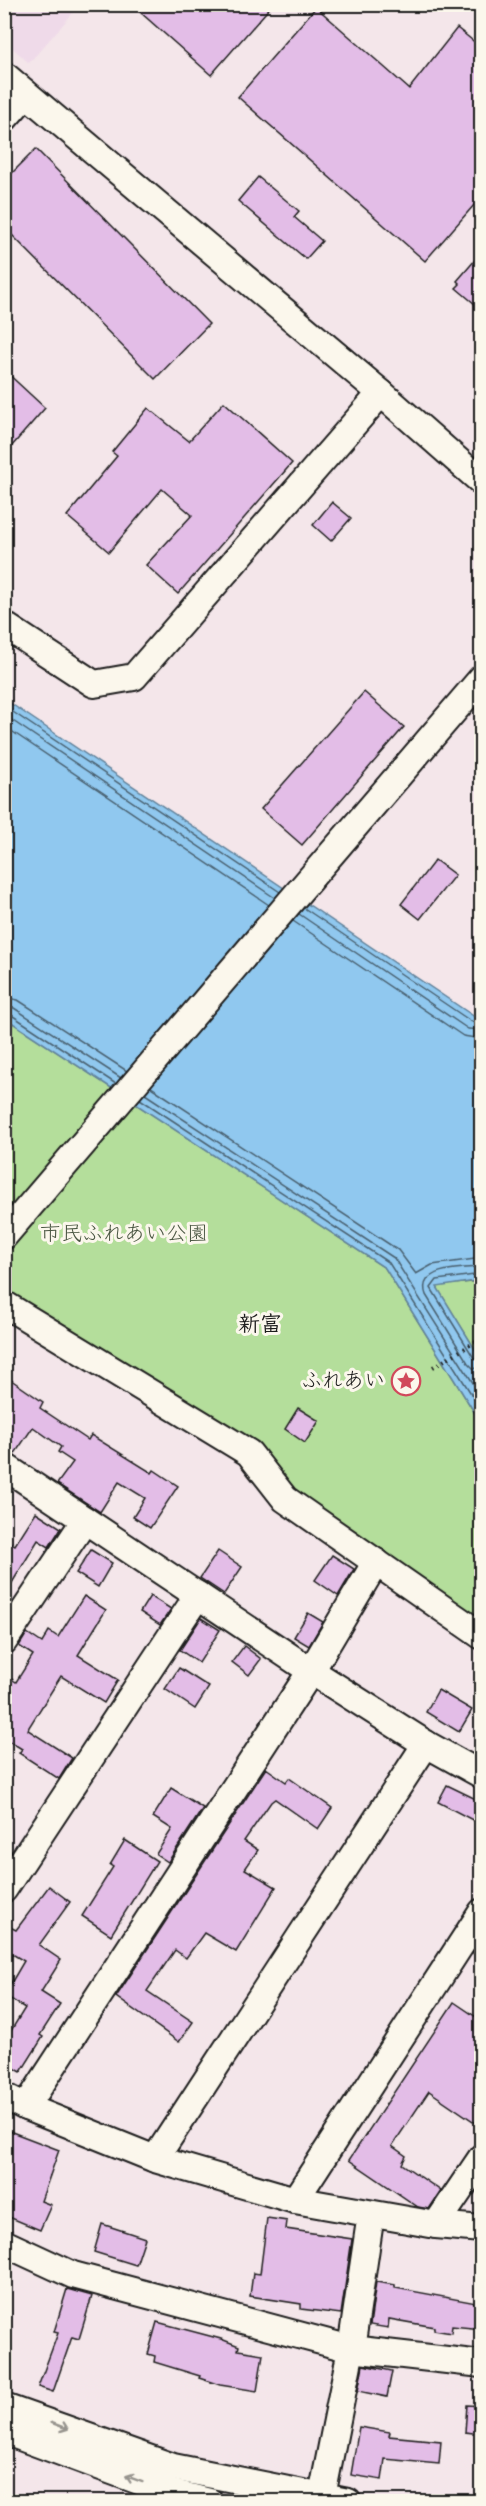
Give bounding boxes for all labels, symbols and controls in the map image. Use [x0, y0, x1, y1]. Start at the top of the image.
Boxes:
park label: 市民ふれあい公園 [40, 1218, 208, 1251]
district label: 新富 [238, 1308, 282, 1343]
place label: ふれあい [301, 1365, 385, 1398]
place icon: ふれあい [390, 1365, 422, 1397]
one-way arrow [50, 2422, 69, 2433]
one-way arrow [125, 2473, 144, 2484]

